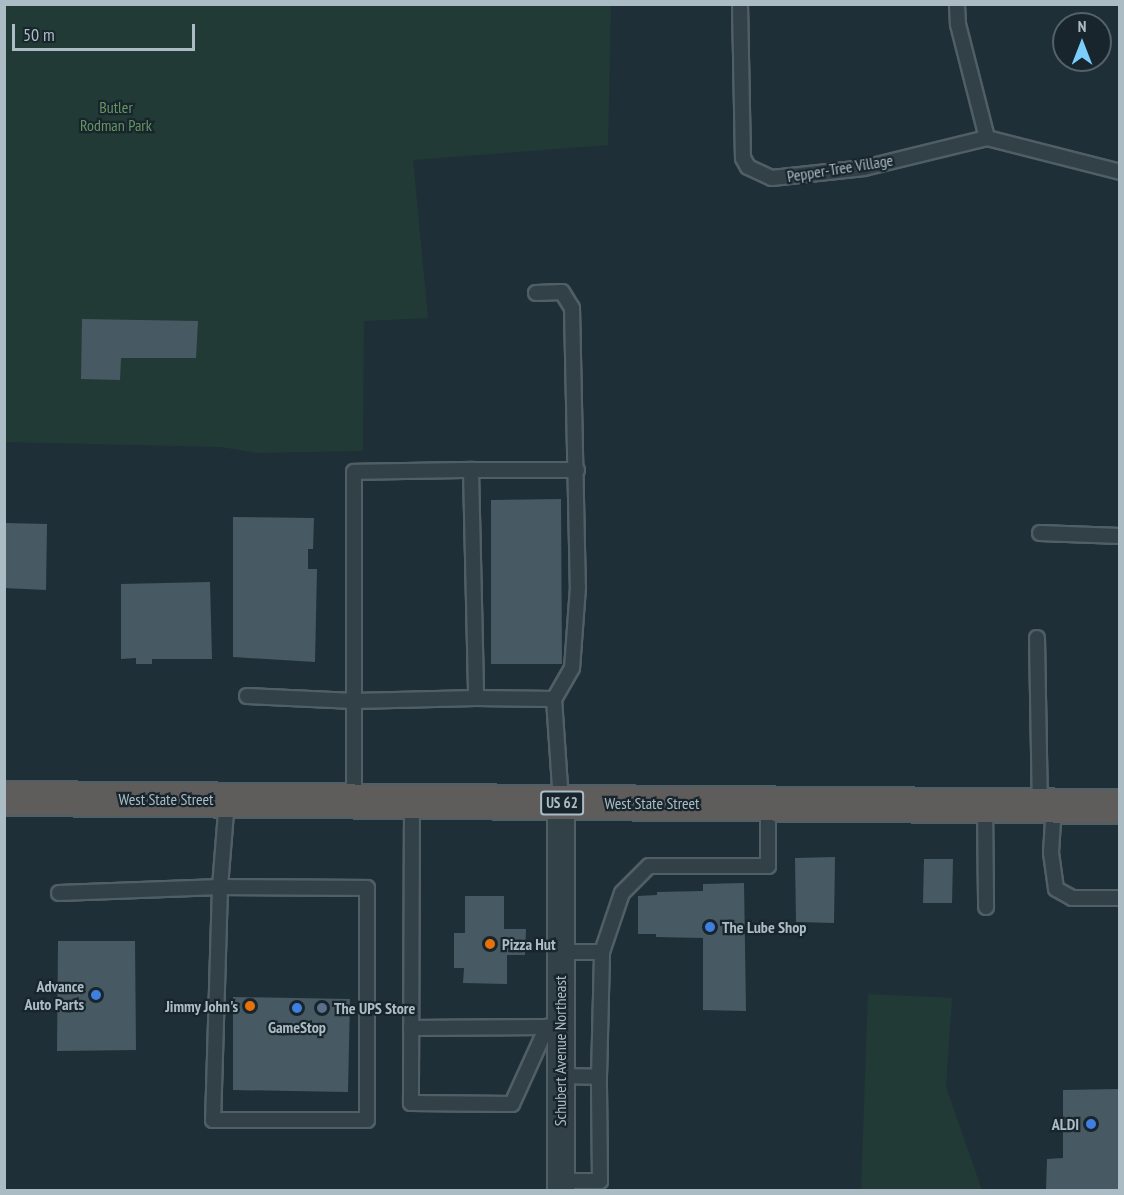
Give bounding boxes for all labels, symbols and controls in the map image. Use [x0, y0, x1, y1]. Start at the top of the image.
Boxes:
scale bar [15, 12, 198, 50]
north arrow [1052, 12, 1112, 72]
text: N [1078, 16, 1086, 36]
text: 50 m [23, 23, 55, 46]
park label: Butler Rodman Park [80, 97, 152, 135]
street label: Pepper-Tree Village [785, 150, 895, 186]
street label: West State Street [118, 789, 214, 809]
road number: US 62 [540, 791, 584, 815]
street label: West State Street [604, 793, 700, 813]
place label: The Lube Shop [722, 917, 807, 937]
marker: The Lube Shop [703, 920, 717, 934]
place label: Pizza Hut [502, 934, 556, 954]
marker: Pizza Hut [483, 937, 497, 951]
street label: Schubert Avenue Northeast [550, 975, 570, 1127]
place label: Advance Auto Parts [25, 976, 84, 1014]
marker: Advance Auto Parts [89, 988, 103, 1002]
place label: Jimmy John's [165, 996, 238, 1016]
place label: The UPS Store [334, 998, 415, 1018]
marker: Jimmy John's [243, 999, 257, 1013]
marker: GameStop [290, 1001, 304, 1015]
marker: The UPS Store [315, 1001, 329, 1015]
place label: GameStop [268, 1017, 326, 1037]
place label: ALDI [1052, 1114, 1079, 1134]
marker: ALDI [1084, 1117, 1098, 1131]

